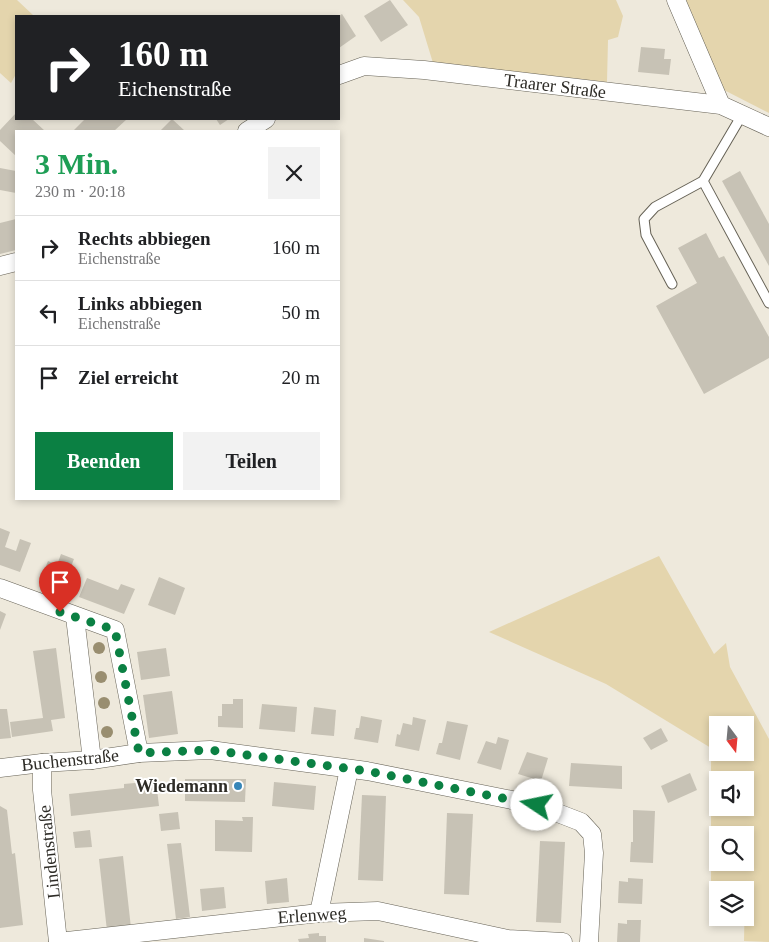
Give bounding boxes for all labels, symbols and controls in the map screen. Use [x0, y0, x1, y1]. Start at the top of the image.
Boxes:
icon: right [35, 35, 100, 100]
text: 160 m [118, 35, 208, 74]
street label: Traarer Straße [503, 70, 607, 102]
text: Eichenstraße [118, 76, 232, 101]
text: 3 Min. [35, 147, 118, 180]
button: close [268, 147, 320, 199]
text: 230 m · 20:18 [35, 183, 125, 200]
text: Rechts abbiegen [78, 228, 210, 249]
icon: right [35, 234, 63, 262]
text: 160 m [272, 237, 320, 258]
text: Eichenstraße [78, 250, 161, 267]
text: Links abbiegen [78, 293, 202, 314]
icon: left [35, 299, 63, 327]
text: 50 m [281, 302, 320, 323]
text: Eichenstraße [78, 315, 161, 332]
icon: arrive [35, 364, 63, 392]
text: Ziel erreicht [78, 367, 178, 388]
text: 20 m [281, 367, 320, 388]
button: Beenden [35, 432, 173, 490]
button: Teilen [183, 432, 320, 490]
pin [39, 561, 81, 612]
icon: arrive [46, 568, 74, 596]
north arrow [709, 716, 754, 761]
map controls [709, 716, 754, 926]
street label: Buchenstraße [20, 745, 120, 775]
button: sound [709, 771, 754, 816]
place label: Wiedemann [135, 776, 228, 796]
position arrow [510, 778, 562, 830]
marker: Wiedemann [232, 780, 244, 792]
street label: Lindenstraße [34, 804, 64, 900]
button: search [709, 826, 754, 871]
button: layers [709, 881, 754, 926]
street label: Erlenweg [277, 903, 347, 927]

